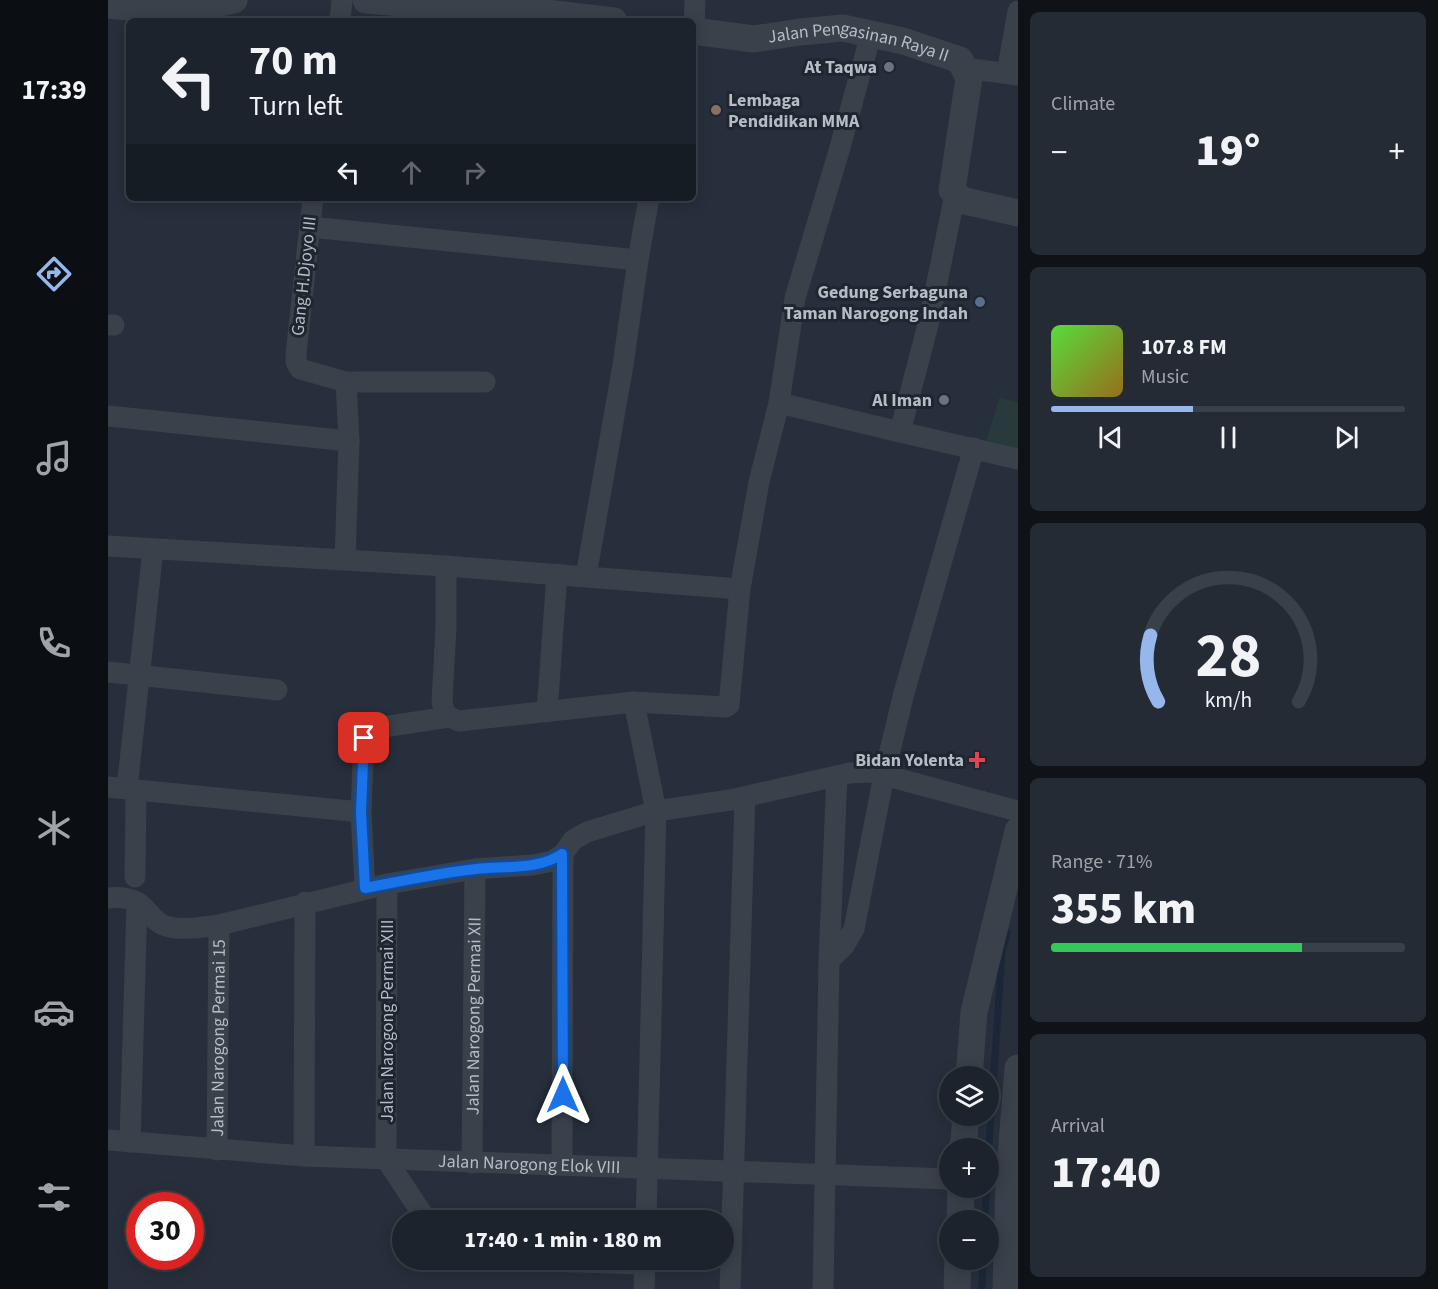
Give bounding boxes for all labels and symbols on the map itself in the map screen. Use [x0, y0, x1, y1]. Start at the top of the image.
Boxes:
street label: Jalan Pengasinan Raya II [766, 15, 952, 68]
place label: At Taqwa [804, 55, 877, 80]
marker: At Taqwa [882, 60, 896, 74]
place label: Lembaga Pendidikan MMA [728, 88, 860, 134]
marker: Lembaga Pendidikan MMA [709, 103, 723, 117]
street label: Gang H.Djoyo III [285, 215, 323, 337]
place label: Gedung Serbaguna Taman Narogong Indah [784, 280, 968, 326]
marker: Gedung Serbaguna Taman Narogong Indah [973, 295, 987, 309]
place label: Al Iman [871, 388, 932, 413]
marker: Al Iman [937, 393, 951, 407]
pin [338, 712, 389, 763]
place label: Bidan Yolenta [855, 748, 964, 773]
marker: Bidan Yolenta [968, 751, 986, 769]
street label: Jalan Narogong Permai XII [460, 917, 487, 1115]
street label: Jalan Narogong Permai XIII [375, 920, 400, 1122]
street label: Jalan Narogong Permai 15 [205, 939, 231, 1137]
position arrow [531, 1063, 595, 1127]
street label: Jalan Narogong Elok VIII [438, 1148, 621, 1180]
speed limit sign: 30 [126, 1192, 204, 1270]

